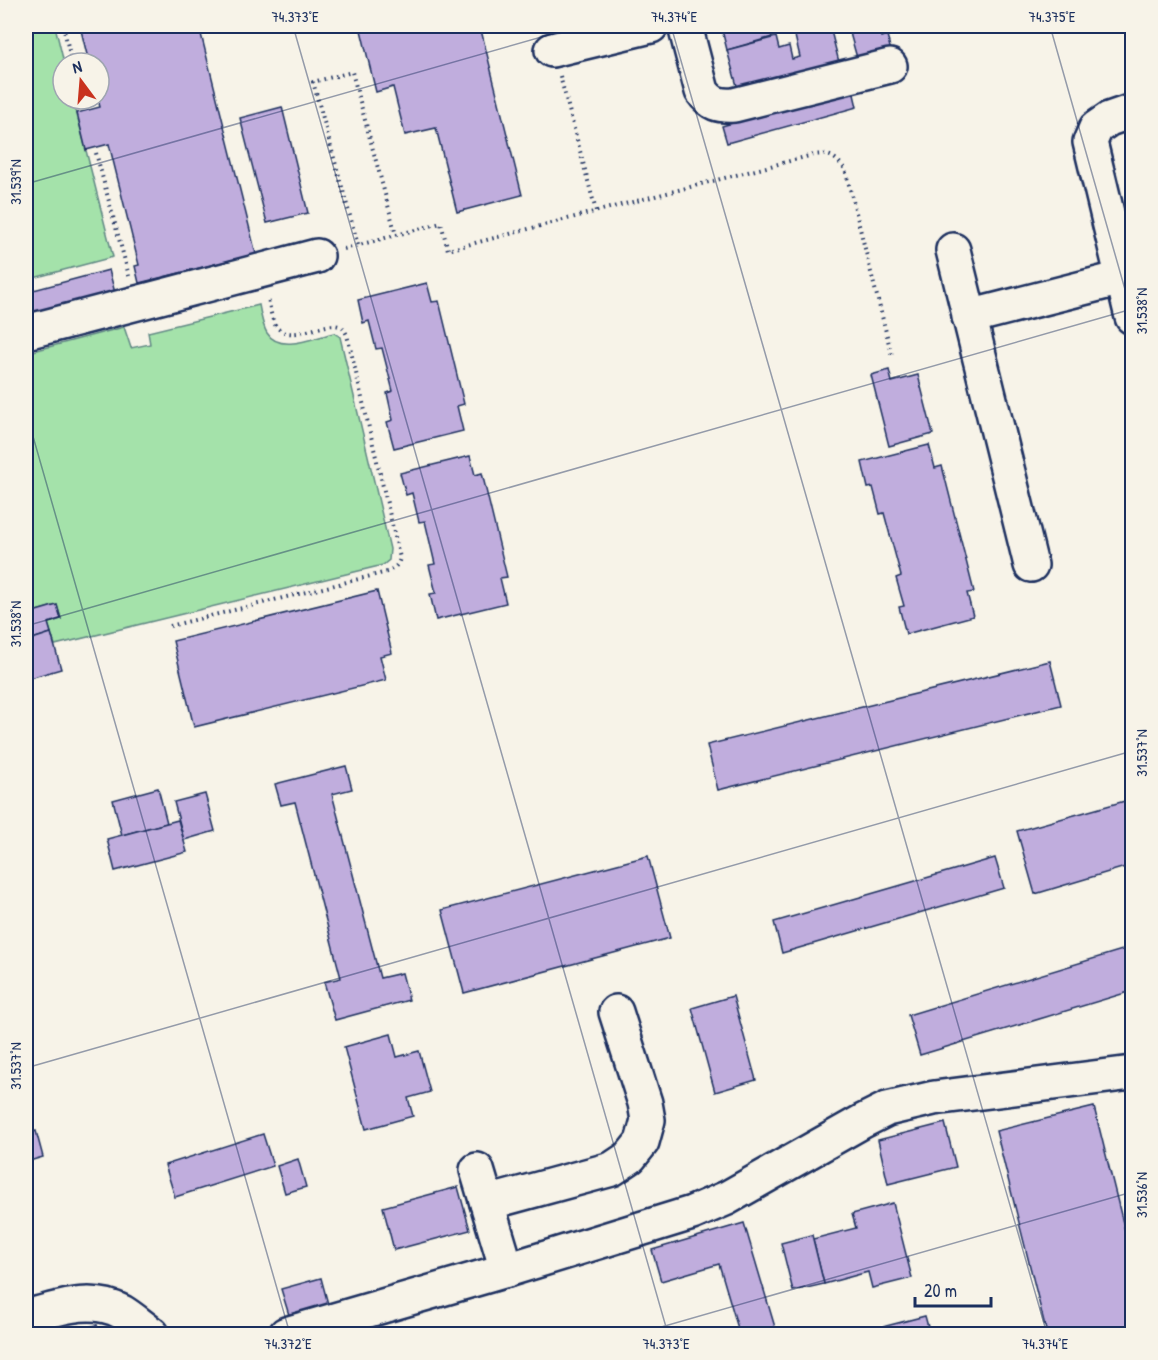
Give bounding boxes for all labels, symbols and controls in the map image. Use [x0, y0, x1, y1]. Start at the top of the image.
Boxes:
text: 74.373°E [271, 6, 319, 27]
text: 74.374°E [651, 6, 697, 27]
text: 74.375°E [1029, 6, 1076, 27]
north arrow [51, 51, 111, 111]
text: N [70, 55, 84, 78]
text: 31.539°N [5, 159, 26, 205]
text: 31.538°N [1131, 288, 1152, 334]
text: 31.538°N [5, 601, 26, 647]
text: 31.537°N [1131, 729, 1152, 777]
text: 31.537°N [5, 1042, 26, 1090]
text: 31.536°N [1131, 1172, 1152, 1218]
scale bar [915, 1270, 992, 1308]
text: 20 m [924, 1278, 957, 1303]
text: 74.372°E [264, 1333, 312, 1354]
text: 74.373°E [642, 1333, 690, 1354]
text: 74.374°E [1022, 1333, 1068, 1354]

